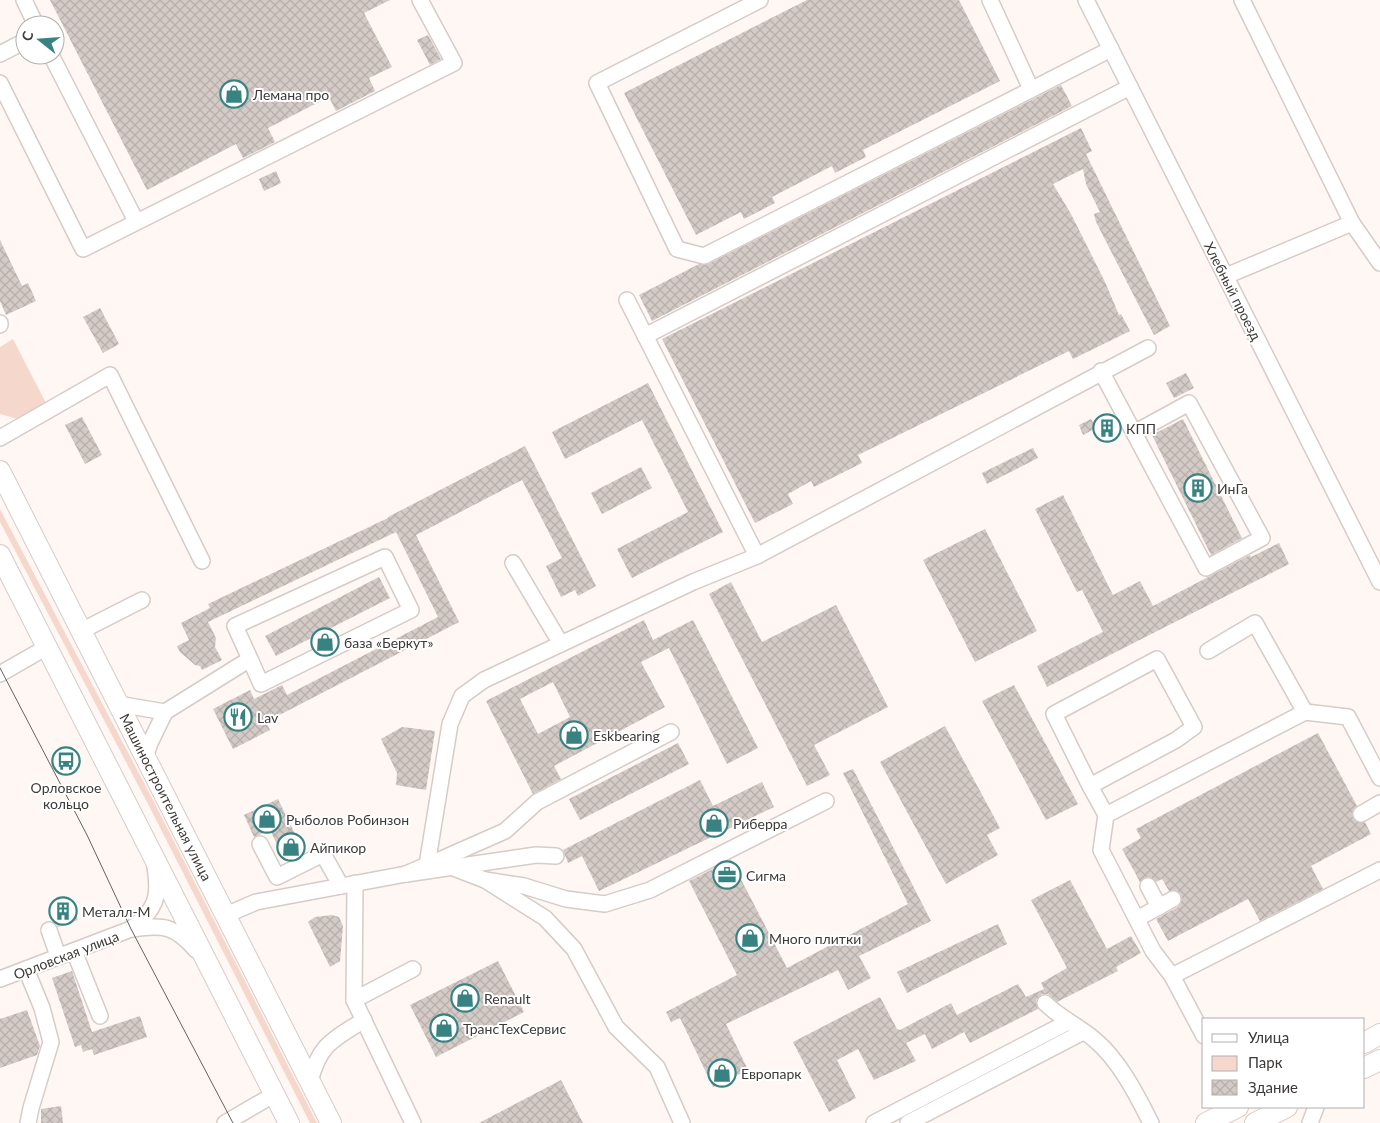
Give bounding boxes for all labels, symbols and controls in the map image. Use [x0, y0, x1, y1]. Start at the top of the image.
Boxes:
north arrow [15, 15, 65, 65]
text: С [18, 28, 37, 43]
shop icon: Лемана про [219, 79, 249, 109]
place label: Лемана про [252, 86, 329, 103]
street label: Хлебный проезд [1201, 239, 1265, 343]
building icon: КПП [1092, 413, 1122, 443]
place label: КПП [1126, 420, 1156, 437]
building icon: ИнГа [1183, 473, 1213, 503]
place label: ИнГа [1217, 480, 1248, 497]
shop icon: база «Беркут» [310, 627, 340, 657]
place label: база «Беркут» [344, 634, 433, 651]
restaurant icon: Lav [223, 702, 253, 732]
place label: Lav [257, 709, 279, 726]
street label: Машиностроительная улица [116, 711, 216, 883]
shop icon: Eskbearing [559, 720, 589, 750]
place label: Eskbearing [593, 727, 660, 744]
bus stop icon: Орловское кольцо [51, 746, 81, 776]
place label: Орловское кольцо [31, 779, 101, 812]
shop icon: Рыболов Робинзон [252, 804, 282, 834]
shop icon: Риберра [699, 808, 729, 838]
place label: Рыболов Робинзон [286, 811, 409, 828]
place label: Риберра [733, 815, 788, 832]
shop icon: Айпикор [276, 832, 306, 862]
place label: Айпикор [310, 839, 366, 856]
office icon: Сигма [712, 860, 742, 890]
place label: Сигма [746, 867, 786, 884]
building icon: Металл-М [48, 896, 78, 926]
place label: Металл-М [82, 903, 151, 920]
shop icon: Много плитки [735, 923, 765, 953]
street label: Орловская улица [11, 927, 121, 983]
place label: Много плитки [769, 930, 861, 947]
shop icon: Renault [450, 983, 480, 1013]
place label: Renault [484, 990, 531, 1007]
shop icon: ТрансТехСервис [429, 1013, 459, 1043]
legend [1202, 1018, 1365, 1108]
place label: ТрансТехСервис [463, 1020, 566, 1037]
text: Улица [1248, 1028, 1289, 1046]
text: Парк [1248, 1053, 1283, 1071]
shop icon: Европарк [707, 1058, 737, 1088]
place label: Европарк [741, 1065, 802, 1082]
text: Здание [1248, 1078, 1298, 1096]

